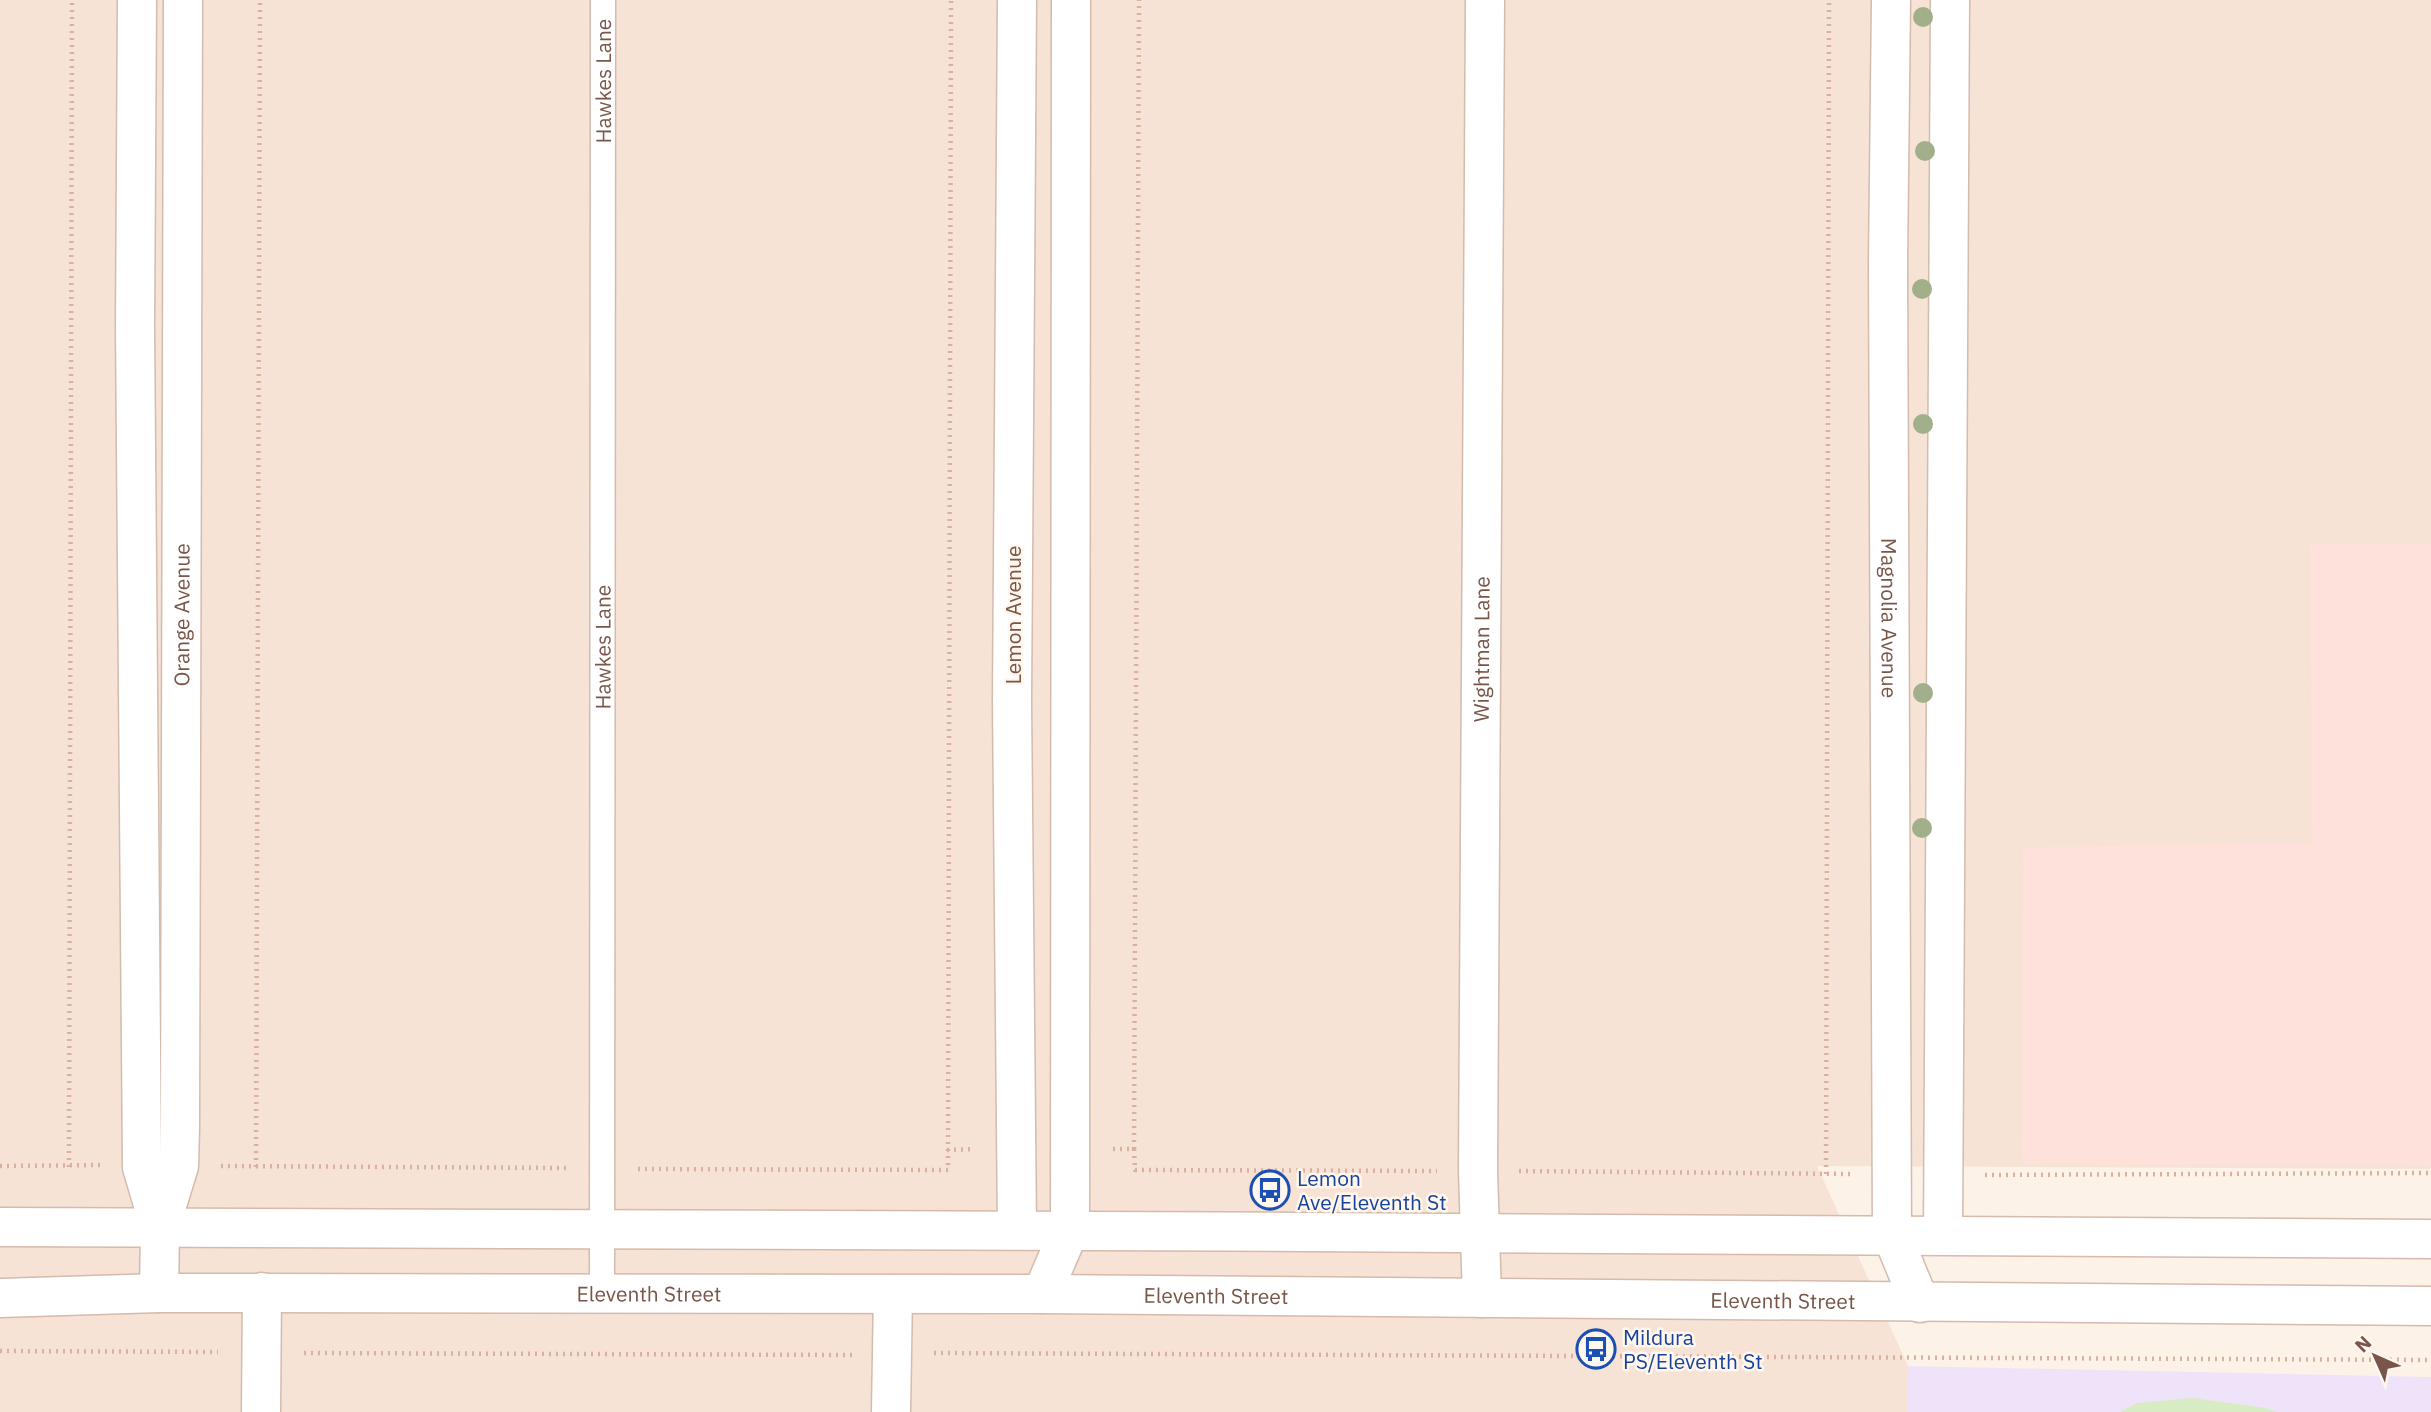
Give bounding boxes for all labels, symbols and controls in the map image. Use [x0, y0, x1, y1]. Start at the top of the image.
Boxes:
street label: Hawkes Lane [589, 19, 617, 143]
street label: Magnolia Avenue [1875, 538, 1904, 698]
street label: Orange Avenue [167, 543, 196, 687]
street label: Lemon Avenue [999, 546, 1027, 684]
street label: Wightman Lane [1467, 576, 1496, 722]
street label: Hawkes Lane [588, 585, 617, 709]
place label: Lemon Ave/Eleventh St [1297, 1164, 1447, 1216]
bus stop icon: Lemon Ave/Eleventh St [1249, 1169, 1291, 1211]
street label: Eleventh Street [576, 1279, 721, 1308]
street label: Eleventh Street [1143, 1281, 1288, 1310]
street label: Eleventh Street [1710, 1286, 1855, 1315]
north arrow [2340, 1321, 2410, 1391]
place label: Mildura PS/Eleventh St [1623, 1323, 1763, 1375]
bus stop icon: Mildura PS/Eleventh St [1575, 1328, 1617, 1370]
text: N [2350, 1331, 2376, 1357]

